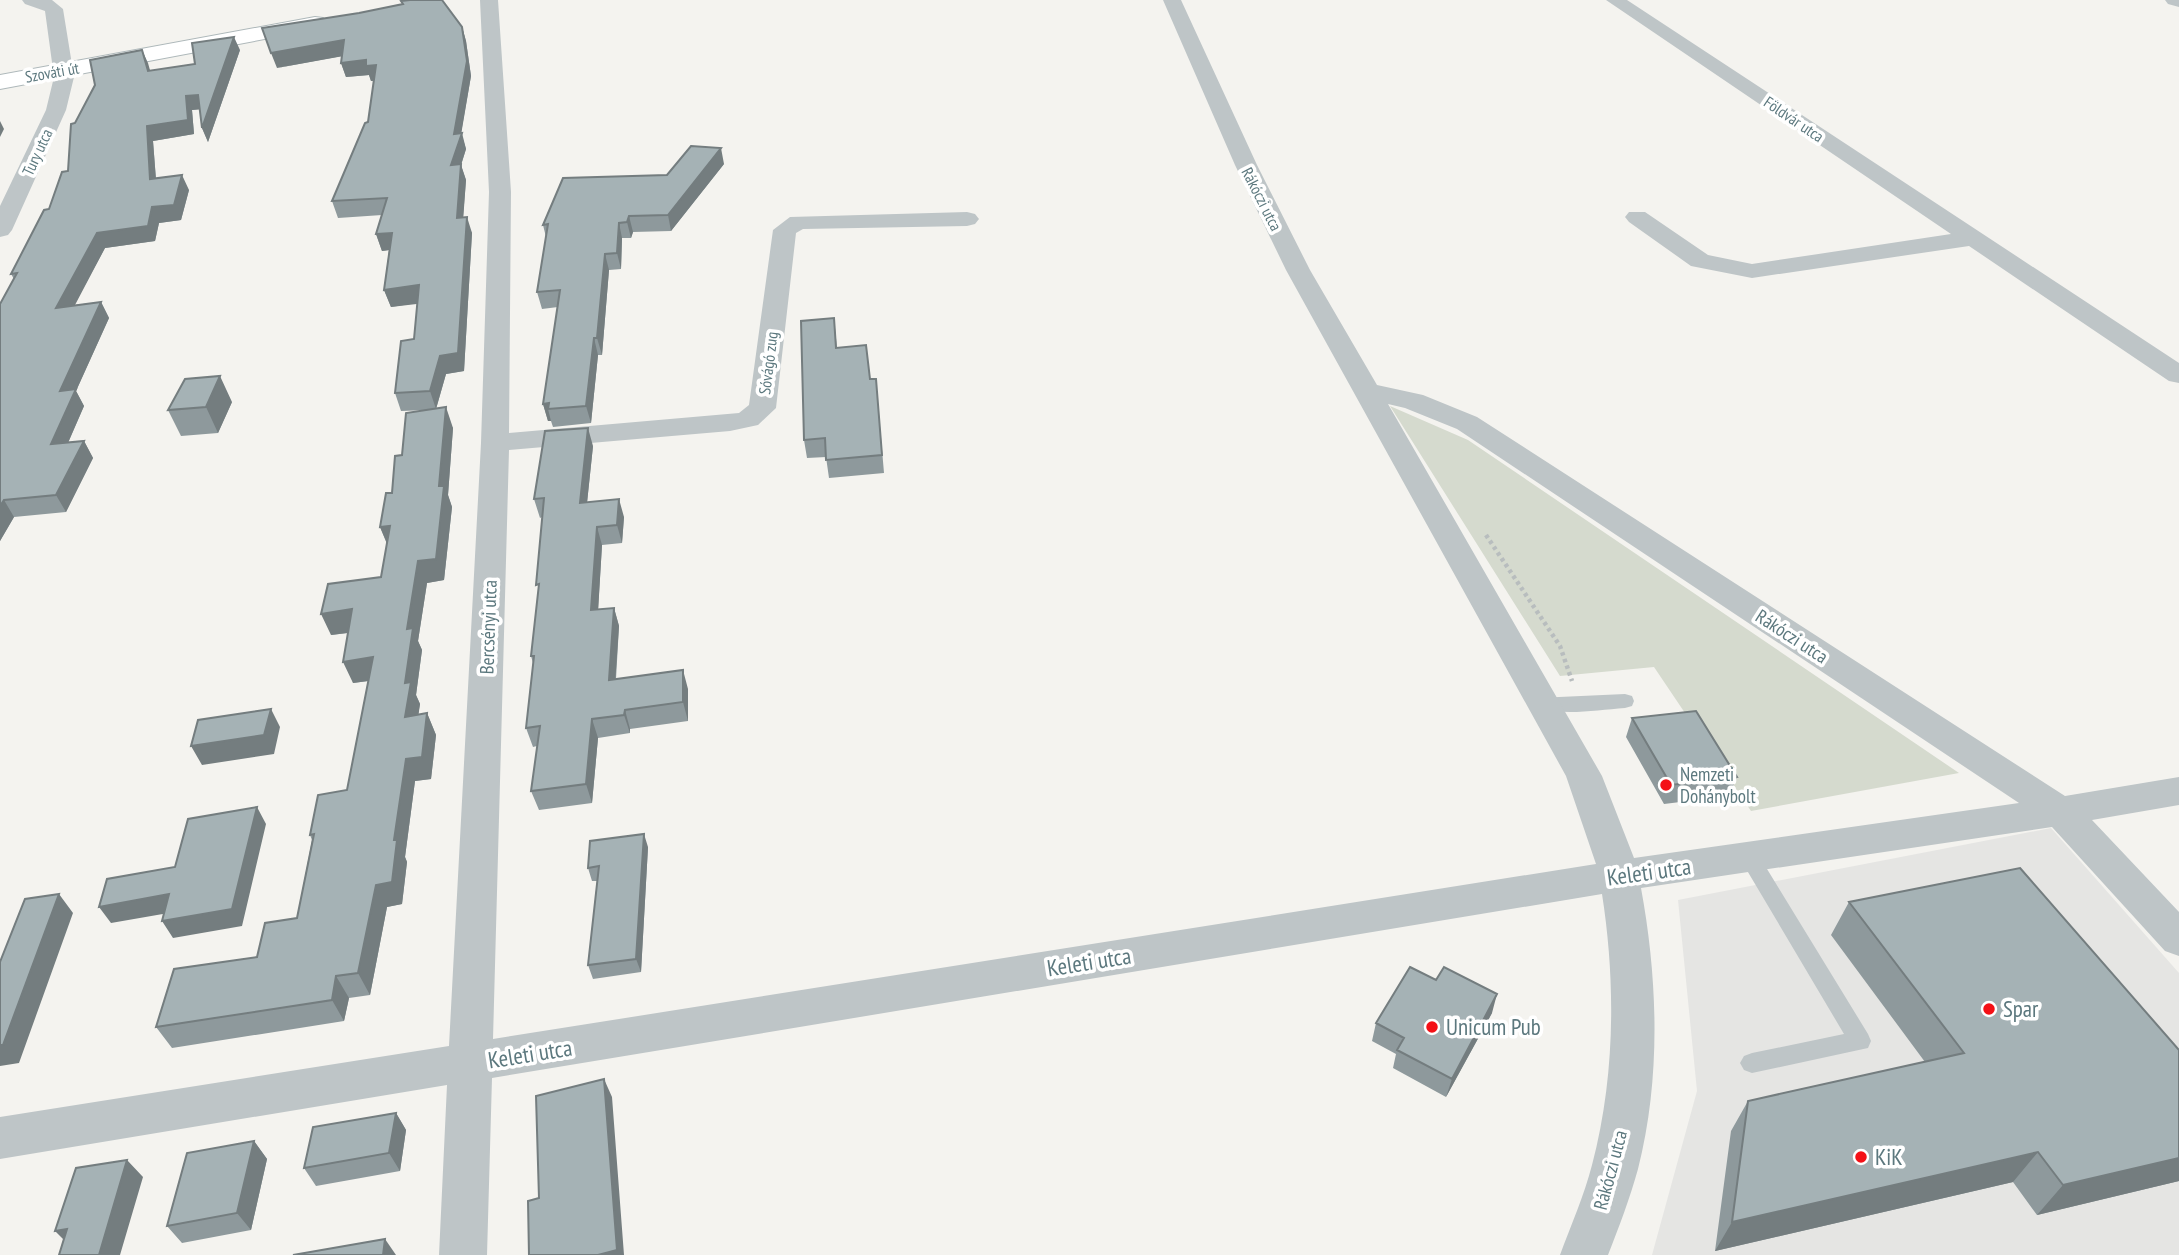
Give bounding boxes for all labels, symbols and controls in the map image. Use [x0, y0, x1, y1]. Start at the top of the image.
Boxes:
street label: Szováti út [23, 57, 81, 87]
street label: Földvár utca [1760, 92, 1828, 146]
street label: Tury utca [18, 125, 56, 179]
street label: Rákóczi utca [1238, 164, 1286, 234]
street label: Sóvágó zug [754, 330, 782, 396]
street label: Bercsényi utca [474, 579, 502, 675]
street label: Rákóczi utca [1751, 604, 1833, 668]
place label: Nemzeti Dohánybolt [1680, 762, 1757, 808]
marker: Nemzeti Dohánybolt [1658, 777, 1674, 793]
street label: Keleti utca [1605, 851, 1693, 892]
street label: Keleti utca [1045, 941, 1133, 982]
place label: Spar [2003, 994, 2039, 1023]
marker: Spar [1981, 1001, 1997, 1017]
place label: Unicum Pub [1446, 1012, 1541, 1041]
marker: Unicum Pub [1424, 1019, 1440, 1035]
street label: Keleti utca [486, 1033, 574, 1074]
street label: Rákóczi utca [1588, 1128, 1632, 1212]
place label: KiK [1875, 1142, 1903, 1171]
marker: KiK [1853, 1149, 1869, 1165]

